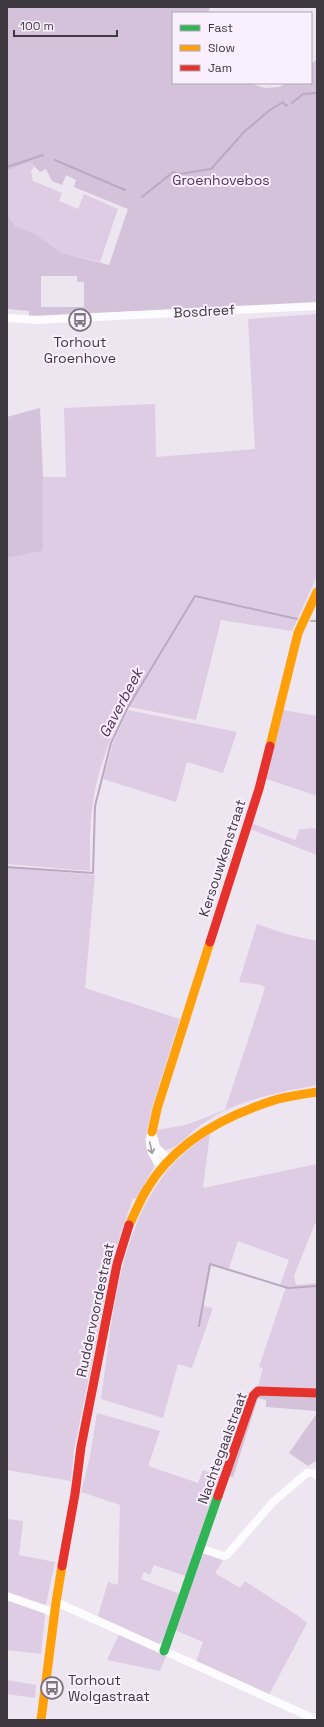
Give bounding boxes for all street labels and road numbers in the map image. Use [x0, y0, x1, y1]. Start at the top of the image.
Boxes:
street label: Bosdreef [173, 300, 235, 322]
street label: Kersouwkenstraat [195, 797, 249, 919]
street label: Ruddervoordestraat [72, 1241, 118, 1379]
street label: Nachtegaalstraat [193, 1390, 251, 1506]

